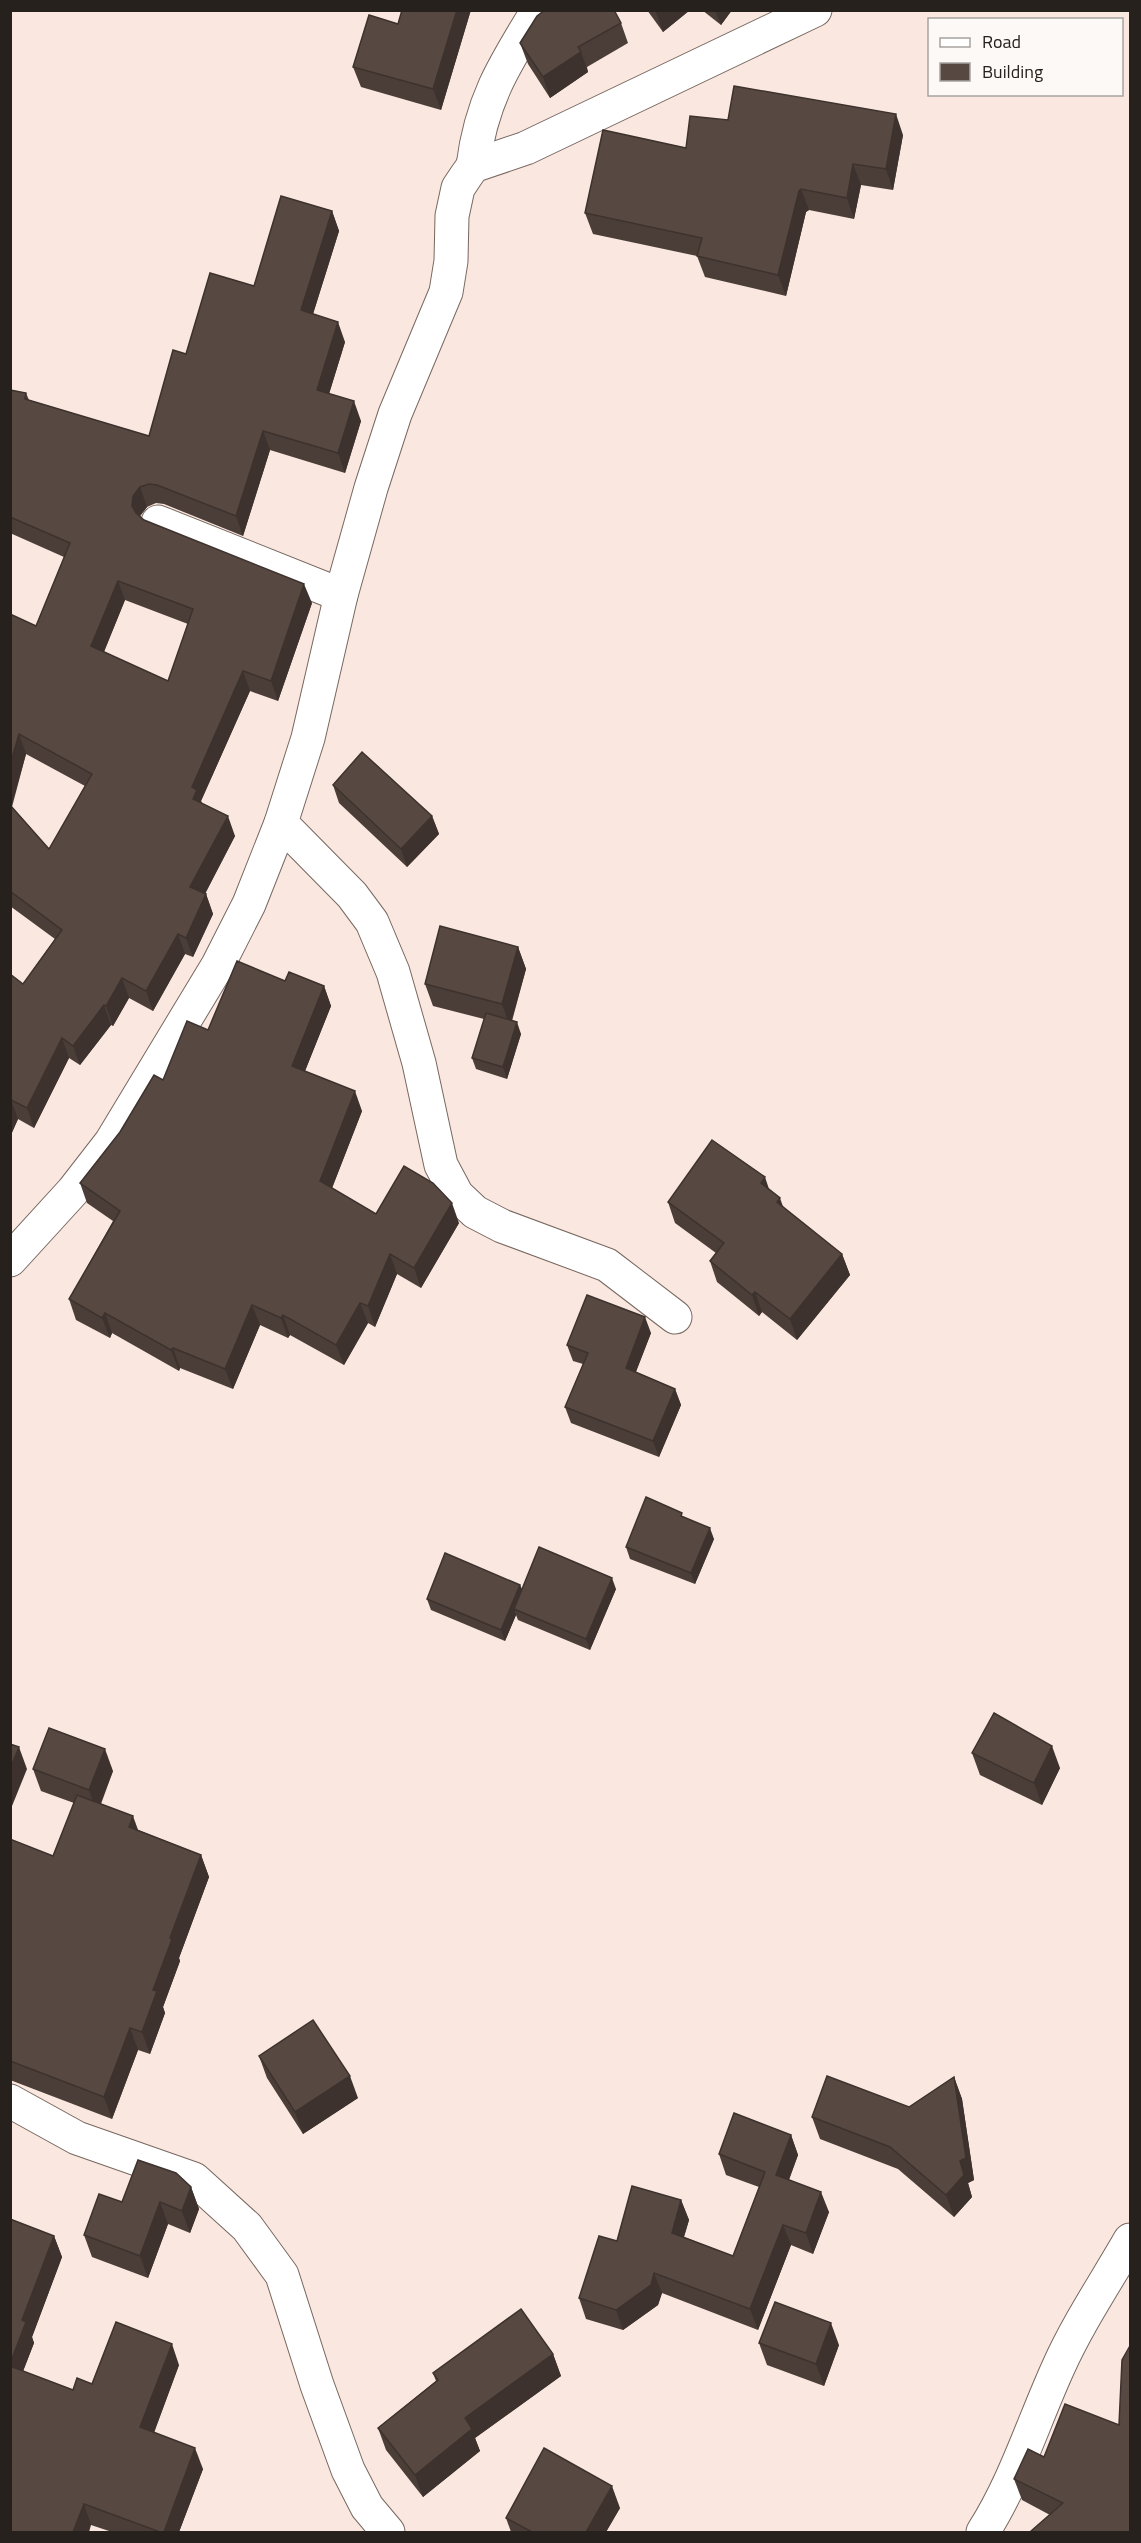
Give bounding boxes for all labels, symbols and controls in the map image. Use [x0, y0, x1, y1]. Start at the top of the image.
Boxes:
legend [928, 18, 1123, 96]
text: Road [982, 28, 1021, 55]
text: Building [982, 58, 1043, 85]

